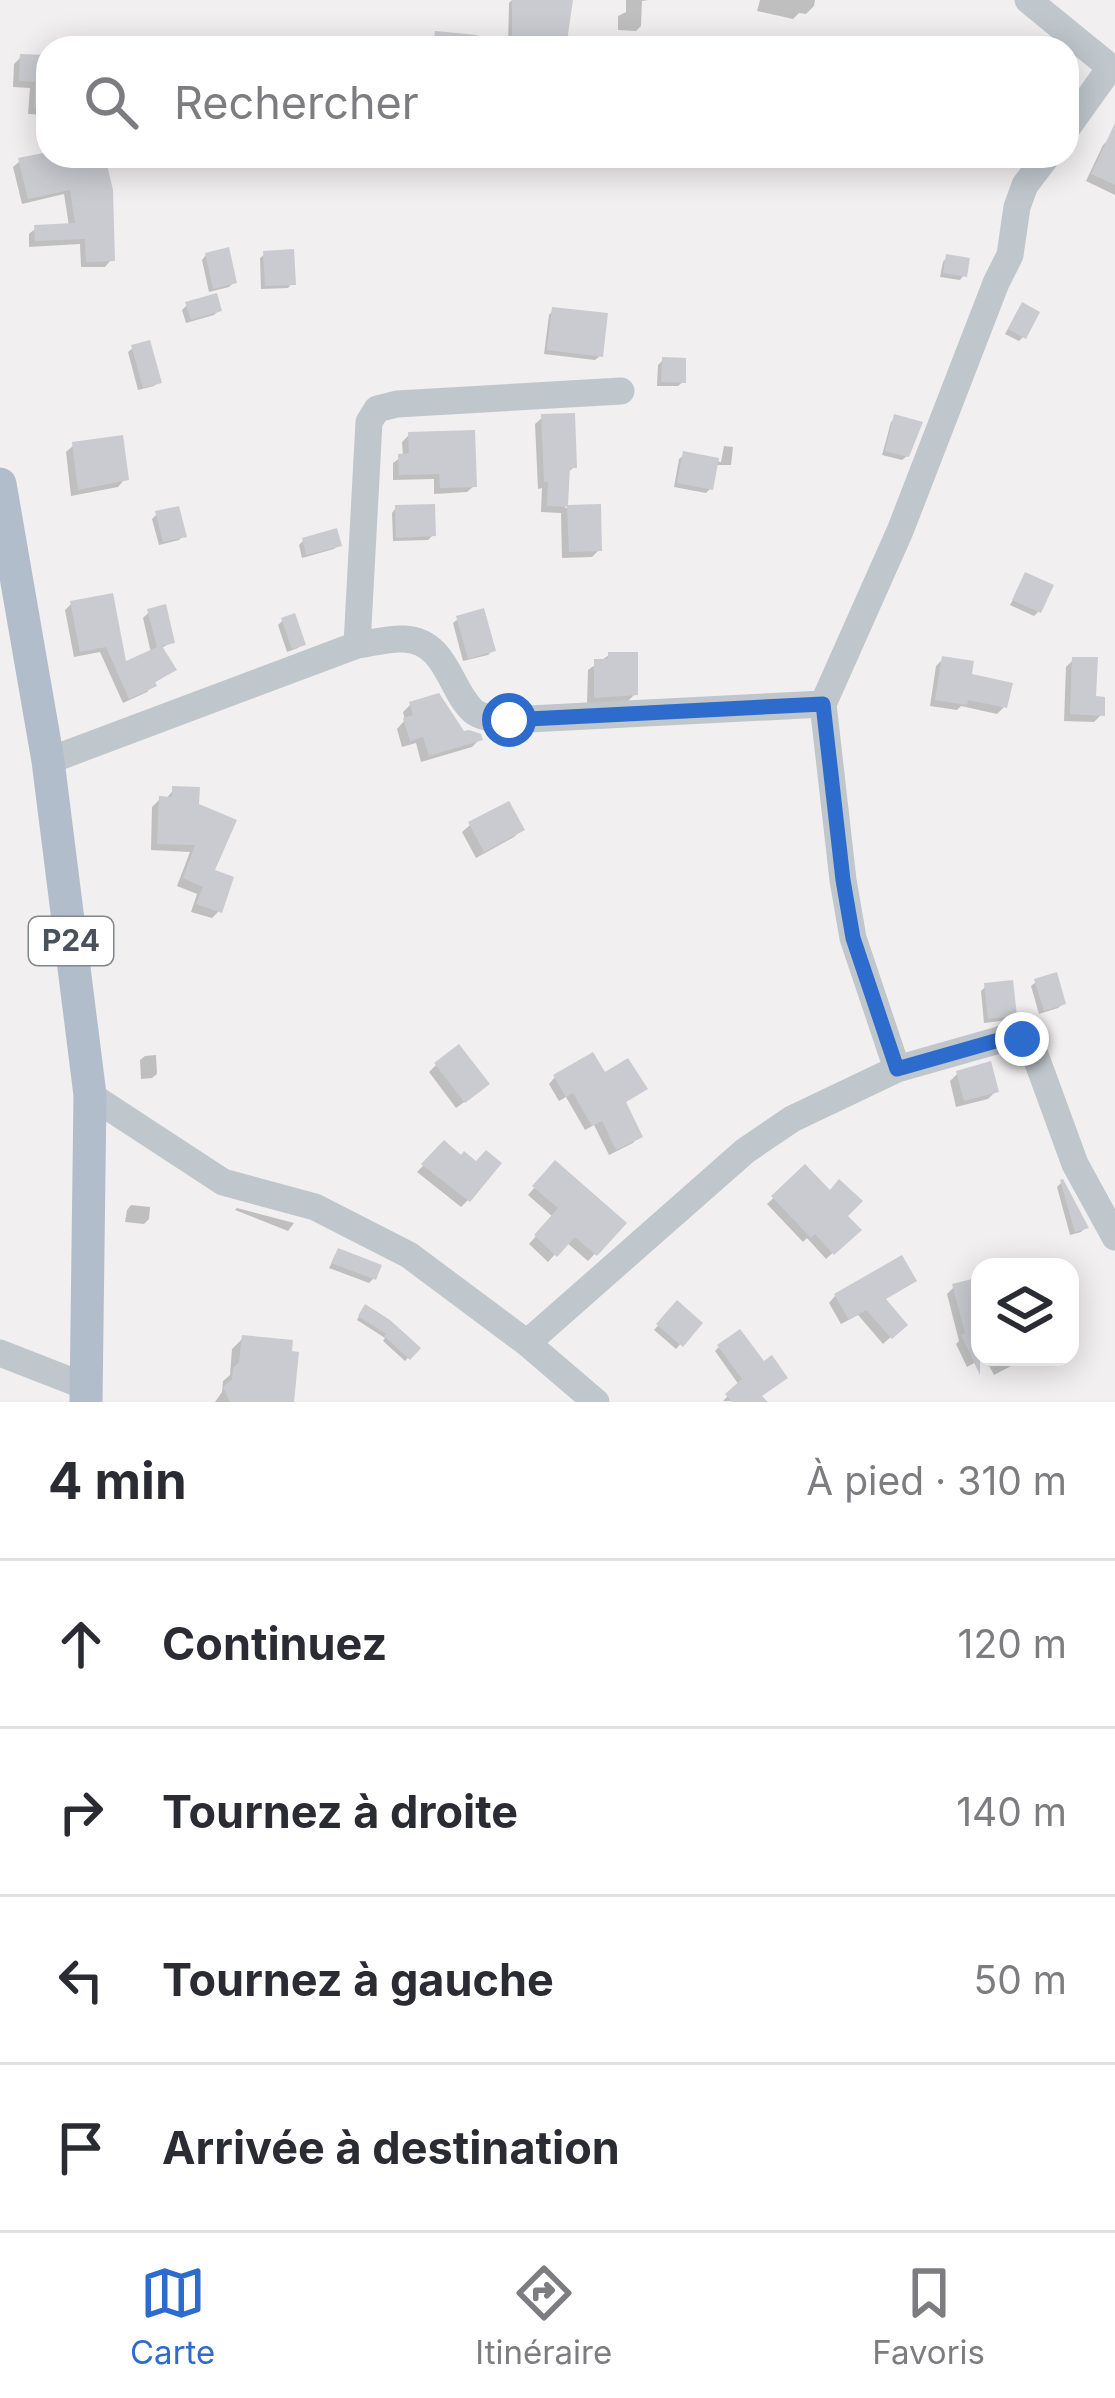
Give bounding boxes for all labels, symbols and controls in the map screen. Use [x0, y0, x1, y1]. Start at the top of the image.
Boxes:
search box [36, 36, 1079, 168]
icon: search [78, 69, 144, 135]
text: Rechercher [174, 75, 419, 130]
route start [482, 693, 536, 747]
road number: P24 [29, 917, 113, 965]
route end [995, 1012, 1049, 1066]
map controls [971, 1258, 1079, 1366]
button: layers [971, 1258, 1079, 1366]
text: 4 min [48, 1450, 187, 1511]
text: À pied · 310 m [806, 1457, 1067, 1504]
icon: ahead [48, 1611, 114, 1677]
text: Continuez [162, 1616, 387, 1671]
text: 120 m [958, 1620, 1067, 1667]
icon: right [48, 1779, 114, 1845]
text: Tournez à droite [162, 1784, 518, 1839]
text: 140 m [956, 1788, 1067, 1835]
icon: left [48, 1947, 114, 2013]
text: Tournez à gauche [162, 1952, 554, 2007]
text: 50 m [974, 1956, 1067, 2003]
icon: arrive [48, 2115, 114, 2181]
text: Arrivée à destination [162, 2120, 620, 2175]
tab: Carte [130, 2260, 215, 2372]
tab: Itinéraire [475, 2260, 612, 2372]
tab: Favoris [872, 2260, 985, 2372]

